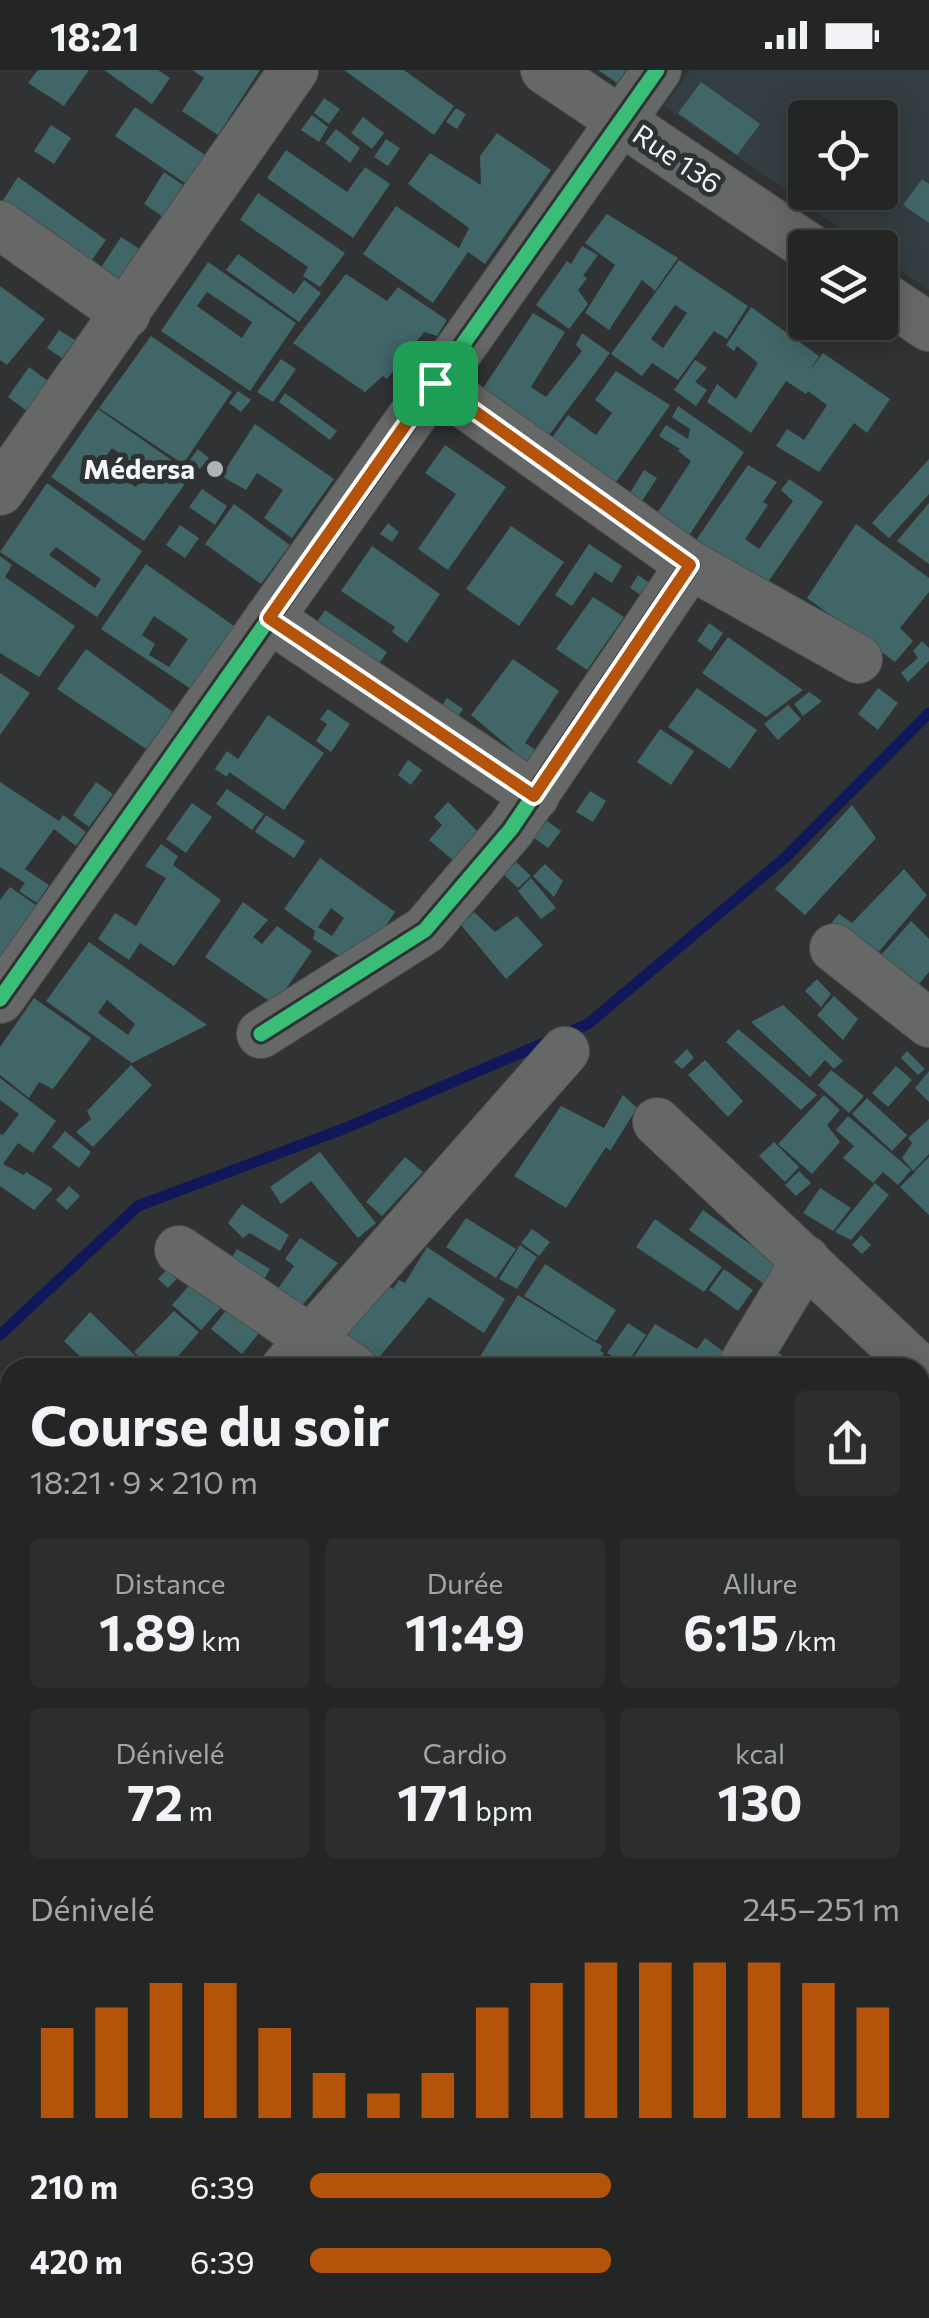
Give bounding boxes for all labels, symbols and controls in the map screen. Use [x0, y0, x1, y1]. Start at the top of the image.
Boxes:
text: 18:21 [50, 12, 140, 59]
map controls [788, 100, 898, 340]
button: locate [788, 100, 898, 210]
street label: Rue 136 [627, 116, 728, 200]
button: layers [788, 230, 898, 340]
pin [393, 341, 478, 426]
icon: arrive [408, 356, 463, 411]
place label: Médersa [83, 451, 195, 485]
marker: Médersa [204, 458, 226, 480]
text: Course du soir [30, 1390, 389, 1457]
button: share [795, 1391, 900, 1496]
text: 18:21 · 9 × 210 m [30, 1461, 258, 1501]
text: Distance [114, 1566, 226, 1600]
text: Durée [427, 1566, 503, 1600]
text: Allure [723, 1566, 797, 1600]
text: 1.89 [99, 1600, 196, 1661]
text: 11:49 [405, 1600, 525, 1661]
text: 6:15 [683, 1600, 779, 1661]
text: km [196, 1623, 241, 1657]
text: /km [779, 1623, 837, 1657]
text: Dénivelé [115, 1736, 225, 1770]
text: Cardio [423, 1736, 507, 1770]
text: kcal [735, 1736, 785, 1770]
text: 72 [127, 1770, 183, 1831]
text: 171 [397, 1770, 470, 1831]
text: 130 [718, 1770, 802, 1831]
text: m [183, 1793, 213, 1827]
text: bpm [470, 1793, 533, 1827]
text: Dénivelé [30, 1888, 155, 1928]
text: 245–251 m [743, 1888, 900, 1928]
text: 210 m [30, 2166, 118, 2206]
text: 6:39 [190, 2166, 255, 2206]
text: 420 m [30, 2241, 123, 2281]
text: 6:39 [190, 2241, 255, 2281]

